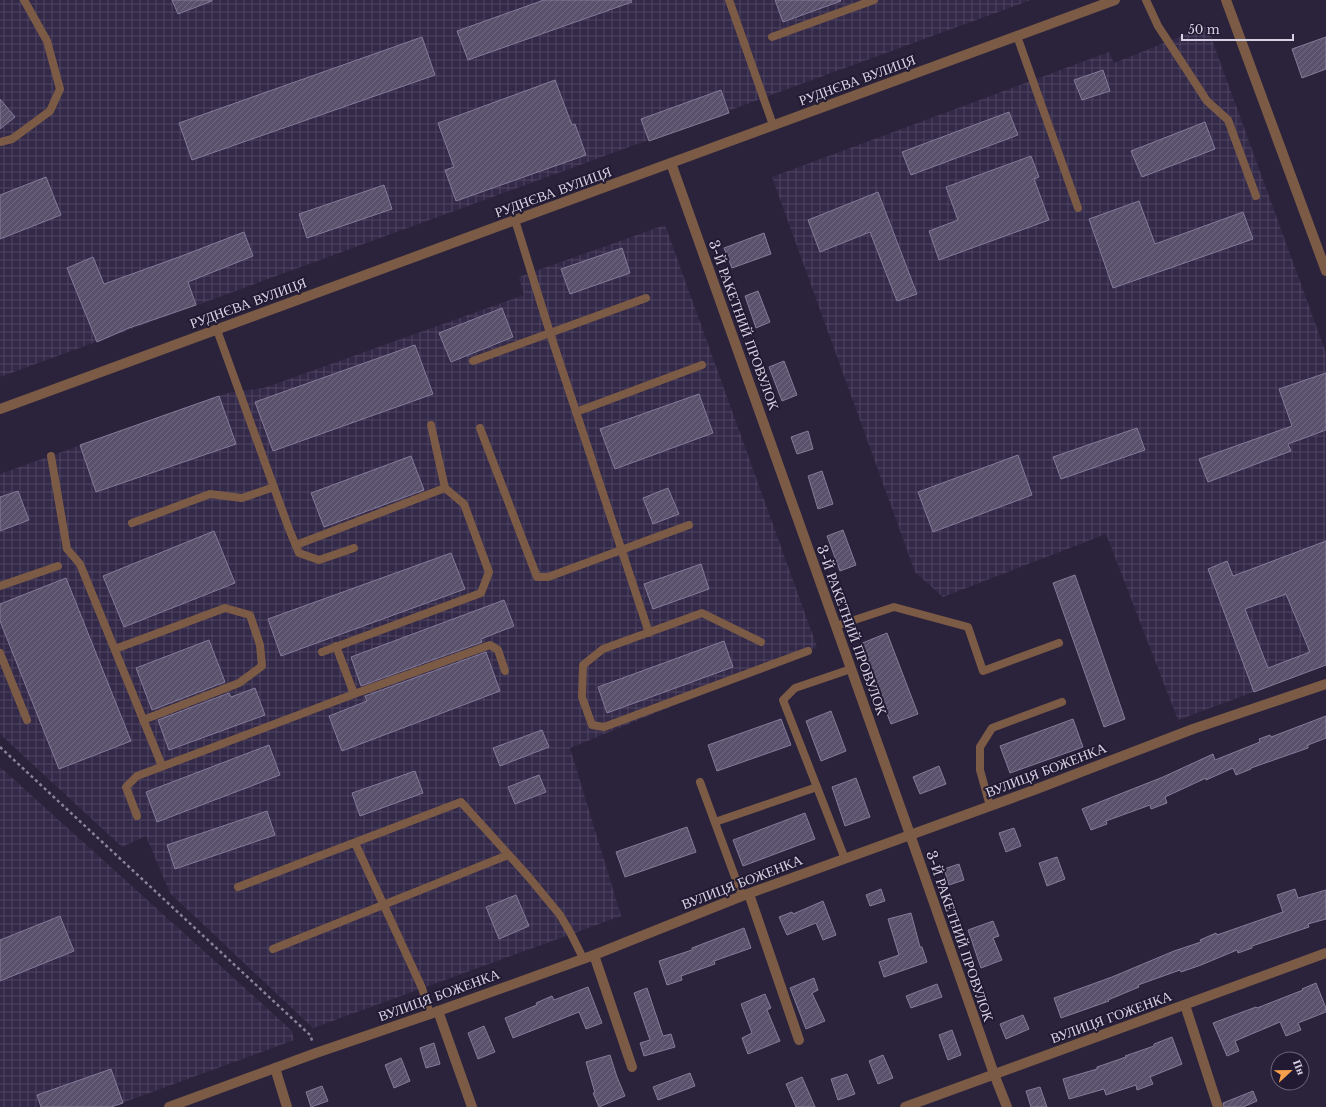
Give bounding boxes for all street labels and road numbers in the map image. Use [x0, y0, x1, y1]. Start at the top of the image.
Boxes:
street label: РУДНЄВА ВУЛИЦЯ [796, 51, 918, 109]
street label: РУДНЄВА ВУЛИЦЯ [492, 163, 614, 221]
street label: 3-Й РАКЕТНИЙ ПРОВУЛОК [705, 237, 783, 413]
street label: РУДНЄВА ВУЛИЦЯ [187, 274, 309, 332]
street label: 3-Й РАКЕТНИЙ ПРОВУЛОК [813, 542, 891, 718]
street label: ВУЛИЦЯ БОЖЕНКА [983, 738, 1110, 801]
street label: 3-Й РАКЕТНИЙ ПРОВУЛОК [922, 848, 998, 1025]
street label: ВУЛИЦЯ БОЖЕНКА [679, 850, 806, 913]
street label: ВУЛИЦЯ БОЖЕНКА [376, 964, 503, 1025]
street label: ВУЛИЦЯ ГОЖЕНКА [1048, 986, 1175, 1047]

